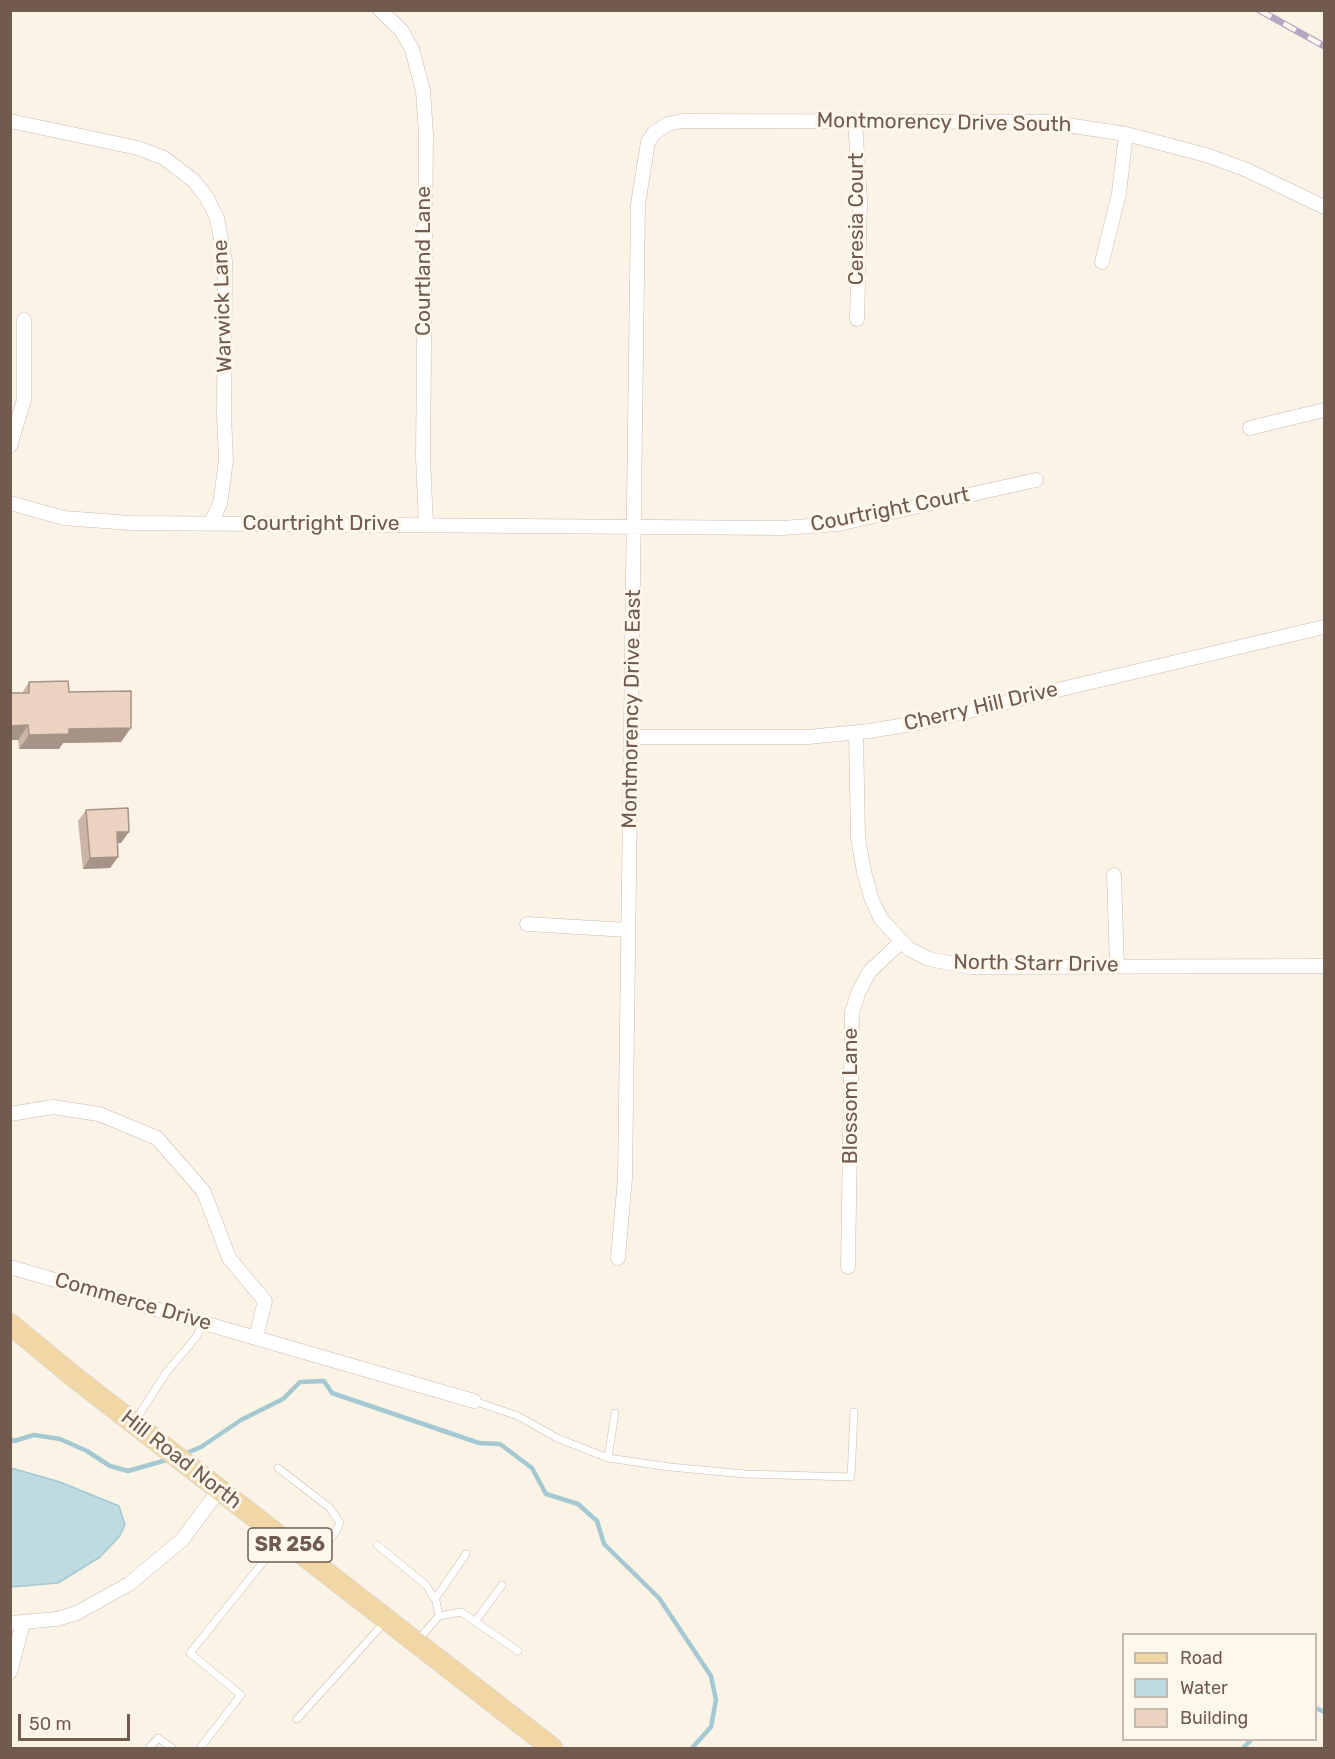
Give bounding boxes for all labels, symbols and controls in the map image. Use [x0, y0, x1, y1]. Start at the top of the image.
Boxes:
street label: Montmorency Drive South [816, 108, 1072, 138]
street label: Ceresia Court [844, 153, 870, 285]
street label: Courtland Lane [411, 186, 437, 336]
street label: Warwick Lane [208, 239, 238, 373]
street label: Courtright Court [808, 482, 972, 538]
street label: Courtright Drive [243, 511, 399, 537]
street label: Montmorency Drive East [617, 589, 647, 829]
street label: Cherry Hill Drive [902, 677, 1060, 737]
street label: North Starr Drive [953, 950, 1119, 978]
street label: Blossom Lane [838, 1028, 864, 1164]
street label: Commerce Drive [52, 1268, 214, 1336]
street label: Hill Road North [116, 1405, 246, 1515]
road number: SR 256 [248, 1528, 332, 1562]
legend [1122, 1633, 1317, 1741]
text: Road [1180, 1647, 1223, 1669]
text: Water [1180, 1677, 1228, 1699]
scale bar [21, 1702, 134, 1740]
text: Building [1180, 1707, 1248, 1729]
text: 50 m [29, 1713, 72, 1735]

